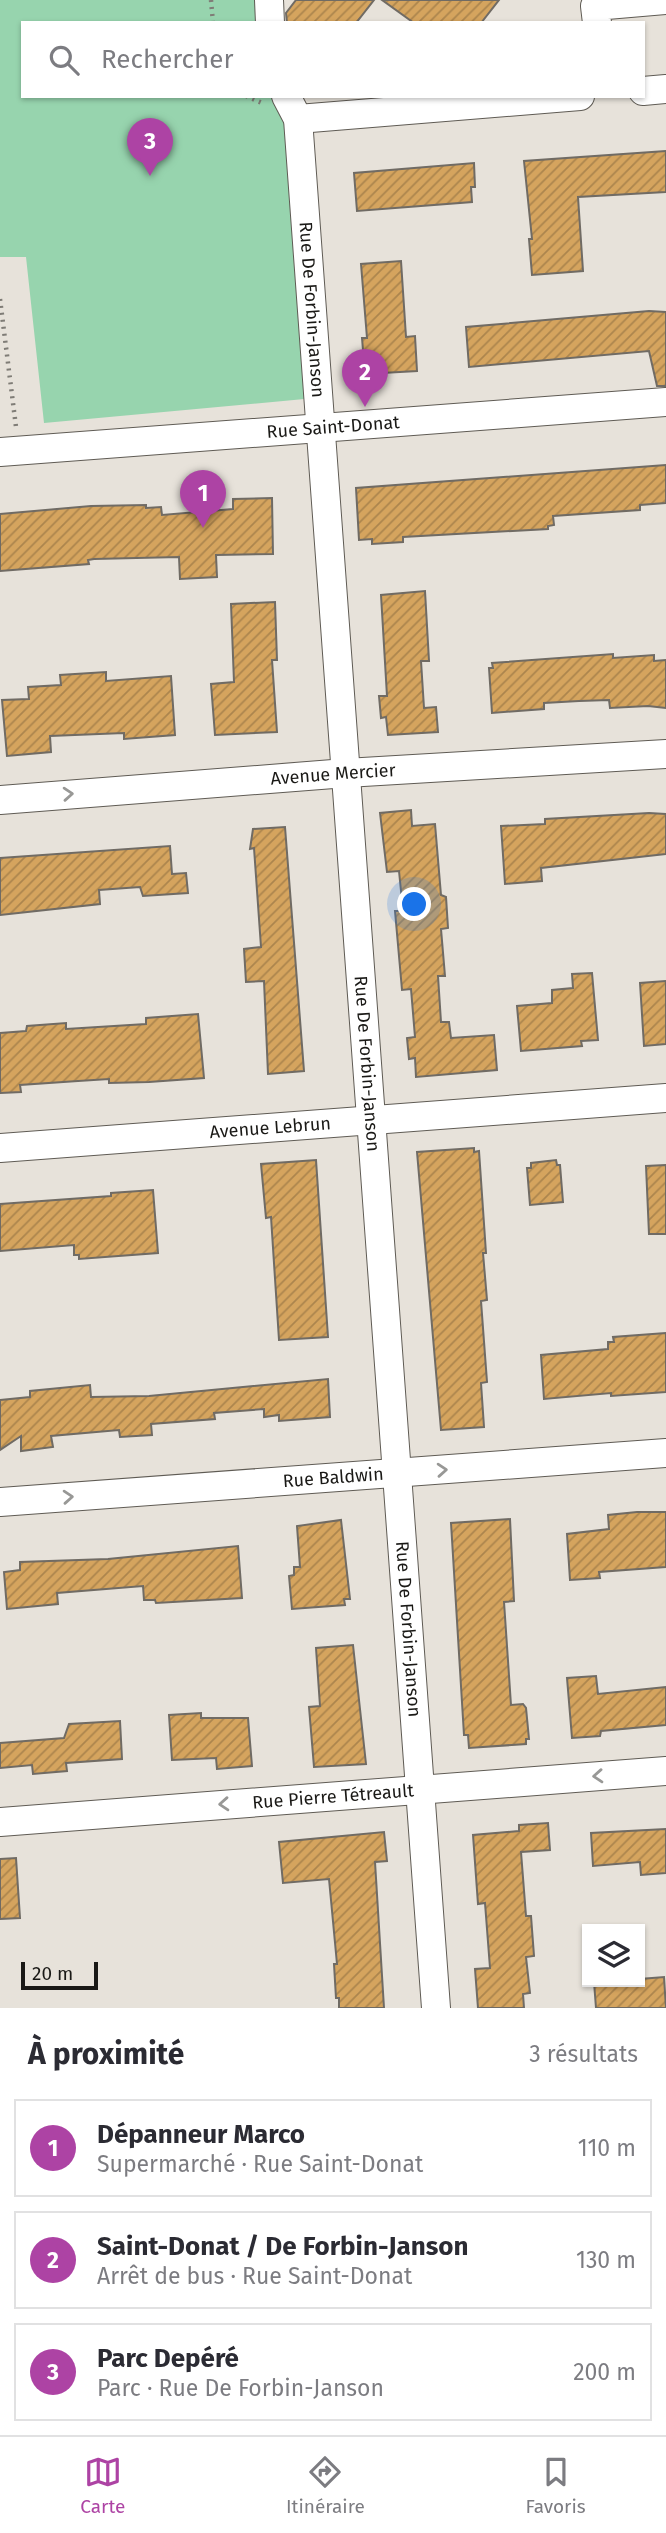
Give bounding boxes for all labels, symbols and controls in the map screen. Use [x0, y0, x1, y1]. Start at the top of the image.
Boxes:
search box [21, 21, 645, 98]
icon: search [45, 41, 83, 79]
text: Rechercher [101, 44, 233, 75]
pin: 3 [127, 118, 173, 176]
street label: Rue De Forbin-Janson [295, 221, 329, 398]
pin: 2 [342, 349, 388, 407]
street label: Rue Saint-Donat [266, 411, 401, 443]
pin: 1 [180, 470, 226, 528]
street label: Avenue Mercier [270, 759, 396, 790]
one-way arrow [63, 787, 74, 802]
your location [397, 887, 431, 921]
street label: Rue De Forbin-Janson [350, 975, 384, 1152]
street label: Avenue Lebrun [209, 1112, 332, 1143]
street label: Rue Baldwin [282, 1463, 384, 1492]
one-way arrow [436, 1463, 447, 1478]
one-way arrow [63, 1489, 74, 1504]
street label: Rue De Forbin-Janson [391, 1540, 426, 1718]
one-way arrow [592, 1768, 603, 1783]
street label: Rue Pierre Tétreault [251, 1779, 415, 1814]
one-way arrow [219, 1796, 230, 1811]
map controls [582, 1924, 645, 1987]
button: layers [582, 1924, 645, 1987]
scale bar [21, 1959, 98, 1991]
text: 20 m [32, 1962, 73, 1985]
text: À proximité [28, 2036, 184, 2072]
text: 3 résultats [529, 2040, 638, 2068]
text: Dépanneur Marco [97, 2119, 305, 2150]
text: 1 [48, 2134, 58, 2162]
text: 110 m [578, 2134, 636, 2162]
text: Supermarché · Rue Saint-Donat [97, 2150, 423, 2178]
text: Saint-Donat / De Forbin-Janson [97, 2231, 468, 2262]
text: 2 [47, 2246, 59, 2274]
text: 130 m [576, 2246, 636, 2274]
text: Arrêt de bus · Rue Saint-Donat [97, 2262, 412, 2290]
text: Parc Depéré [97, 2343, 239, 2374]
text: 3 [47, 2358, 59, 2386]
text: 200 m [573, 2358, 636, 2386]
text: Parc · Rue De Forbin-Janson [97, 2374, 384, 2402]
tab: Carte [80, 2453, 125, 2518]
tab: Itinéraire [286, 2453, 365, 2518]
tab: Favoris [525, 2453, 586, 2518]

